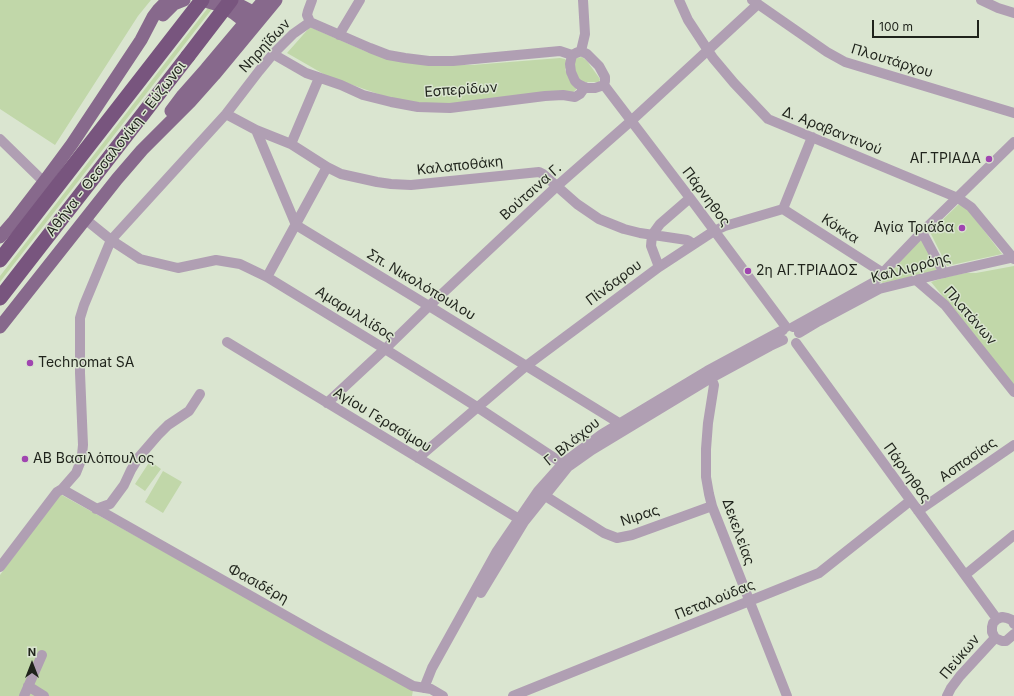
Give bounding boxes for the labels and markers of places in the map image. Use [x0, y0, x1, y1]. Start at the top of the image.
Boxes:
place label: ΑΓ.ΤΡΙΑΔΑ [910, 151, 981, 167]
marker: ΑΓ.ΤΡΙΑΔΑ [984, 154, 994, 164]
place label: Αγία Τριάδα [874, 220, 954, 236]
marker: Αγία Τριάδα [957, 223, 967, 233]
place label: 2η ΑΓ.ΤΡΙΑΔΟΣ [756, 263, 858, 279]
marker: 2η ΑΓ.ΤΡΙΑΔΟΣ [743, 266, 753, 276]
place label: Technomat SA [38, 355, 134, 371]
marker: Technomat SA [25, 358, 35, 368]
place label: ΑΒ Βασιλόπουλος [33, 451, 154, 467]
marker: ΑΒ Βασιλόπουλος [20, 454, 30, 464]

